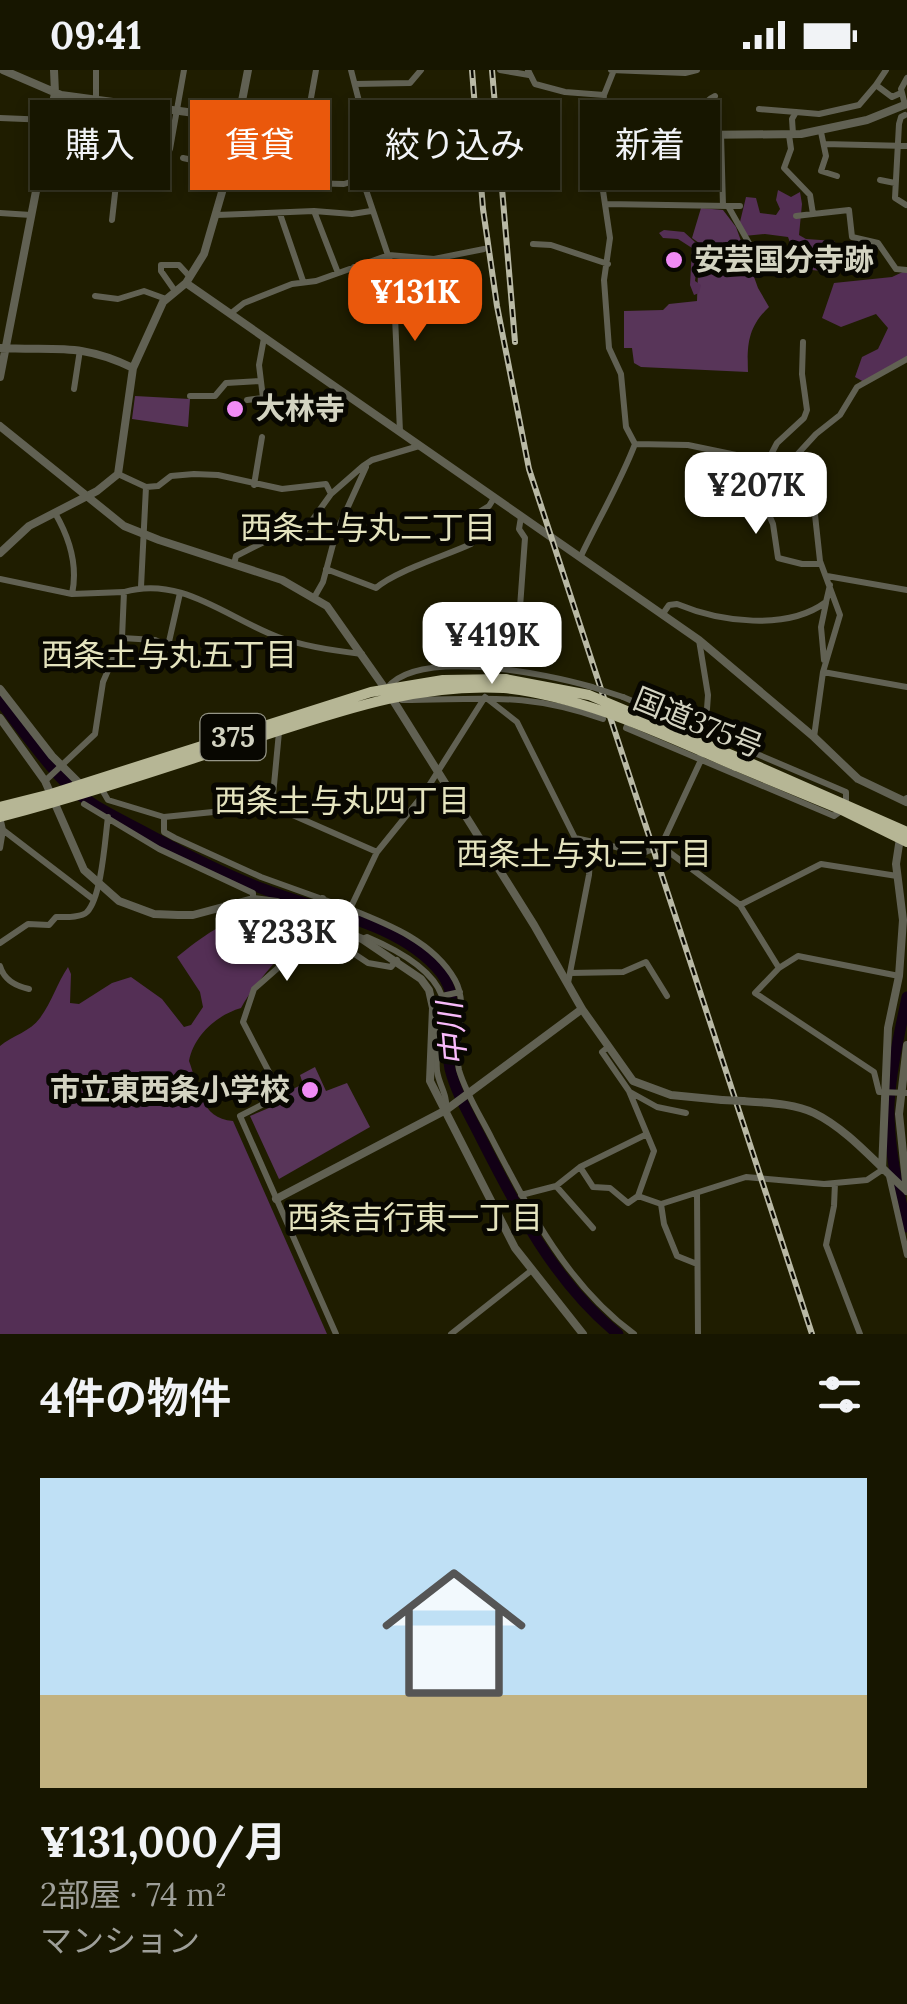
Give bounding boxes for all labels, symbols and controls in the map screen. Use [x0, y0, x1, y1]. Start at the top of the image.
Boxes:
text: 09:41 [50, 11, 142, 59]
chip: 購入 [30, 100, 170, 190]
chip: 賃貸 [190, 100, 330, 190]
chip: 絞り込み [350, 100, 560, 190]
chip: 新着 [580, 100, 720, 190]
place label: 安芸国分寺跡 [694, 240, 874, 278]
marker: 安芸国分寺跡 [663, 249, 685, 271]
pin: ¥131K [345, 259, 485, 344]
text: ¥131K [370, 271, 460, 312]
place label: 大林寺 [255, 389, 345, 427]
marker: 大林寺 [224, 398, 246, 420]
pin: ¥207K [686, 452, 826, 537]
text: ¥207K [707, 464, 805, 505]
district label: 西条土与丸二丁目 [240, 507, 496, 548]
pin: ¥419K [422, 602, 562, 687]
text: ¥419K [445, 614, 539, 655]
district label: 西条土与丸五丁目 [41, 634, 297, 675]
street label: 国道375号 [628, 679, 769, 765]
road number: 375 [200, 714, 266, 760]
district label: 西条土与丸四丁目 [214, 780, 470, 821]
district label: 西条土与丸三丁目 [456, 833, 712, 874]
pin: ¥233K [217, 899, 357, 984]
text: ¥233K [238, 911, 336, 952]
water label: 中川 [428, 997, 475, 1068]
place label: 市立東西条小学校 [50, 1070, 290, 1108]
marker: 市立東西条小学校 [299, 1079, 321, 1101]
district label: 西条吉行東一丁目 [287, 1197, 543, 1238]
icon: filters [812, 1367, 867, 1422]
text: 4件の物件 [40, 1371, 231, 1425]
icon: home [364, 1543, 544, 1723]
text: ¥131,000/月 [40, 1815, 287, 1869]
text: 2部屋 · 74 m² [40, 1874, 227, 1915]
text: マンション [40, 1920, 200, 1961]

